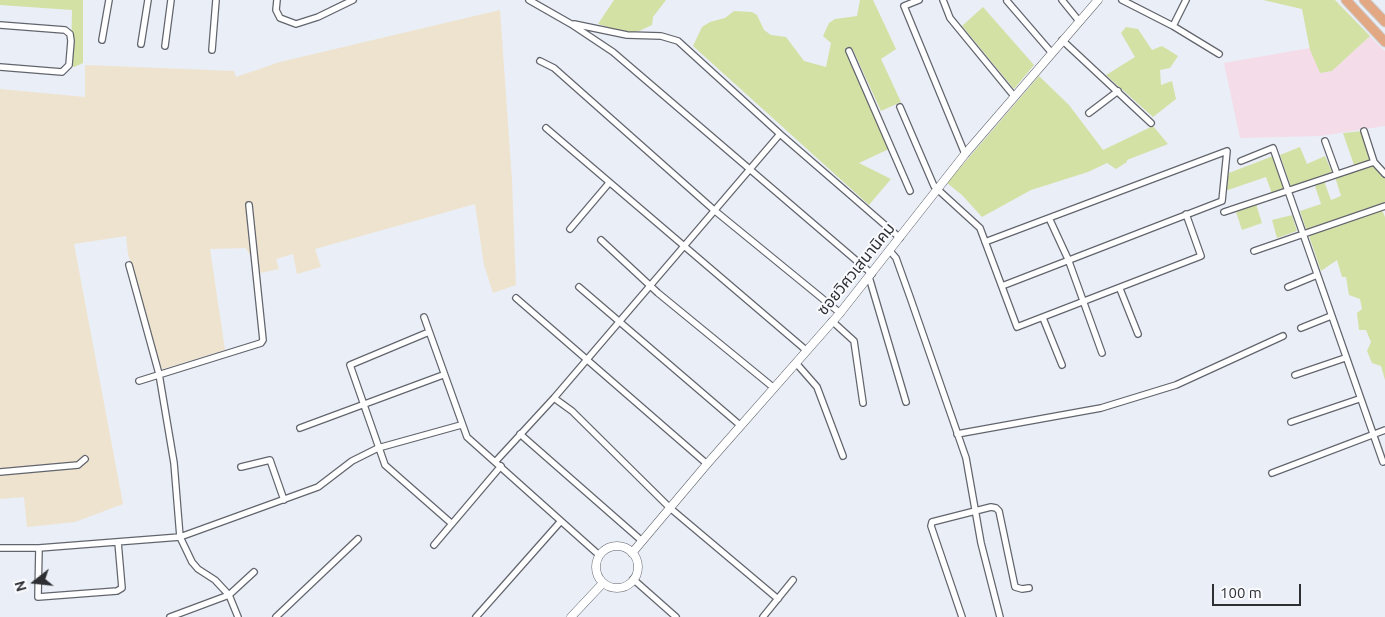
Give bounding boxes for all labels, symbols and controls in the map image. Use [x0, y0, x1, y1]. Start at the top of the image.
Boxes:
street label: ซอยวิศวเสนานิคม [813, 219, 899, 319]
north arrow [10, 557, 60, 607]
scale bar [1215, 574, 1304, 606]
text: N [11, 579, 30, 593]
text: 100 m [1220, 584, 1262, 601]

